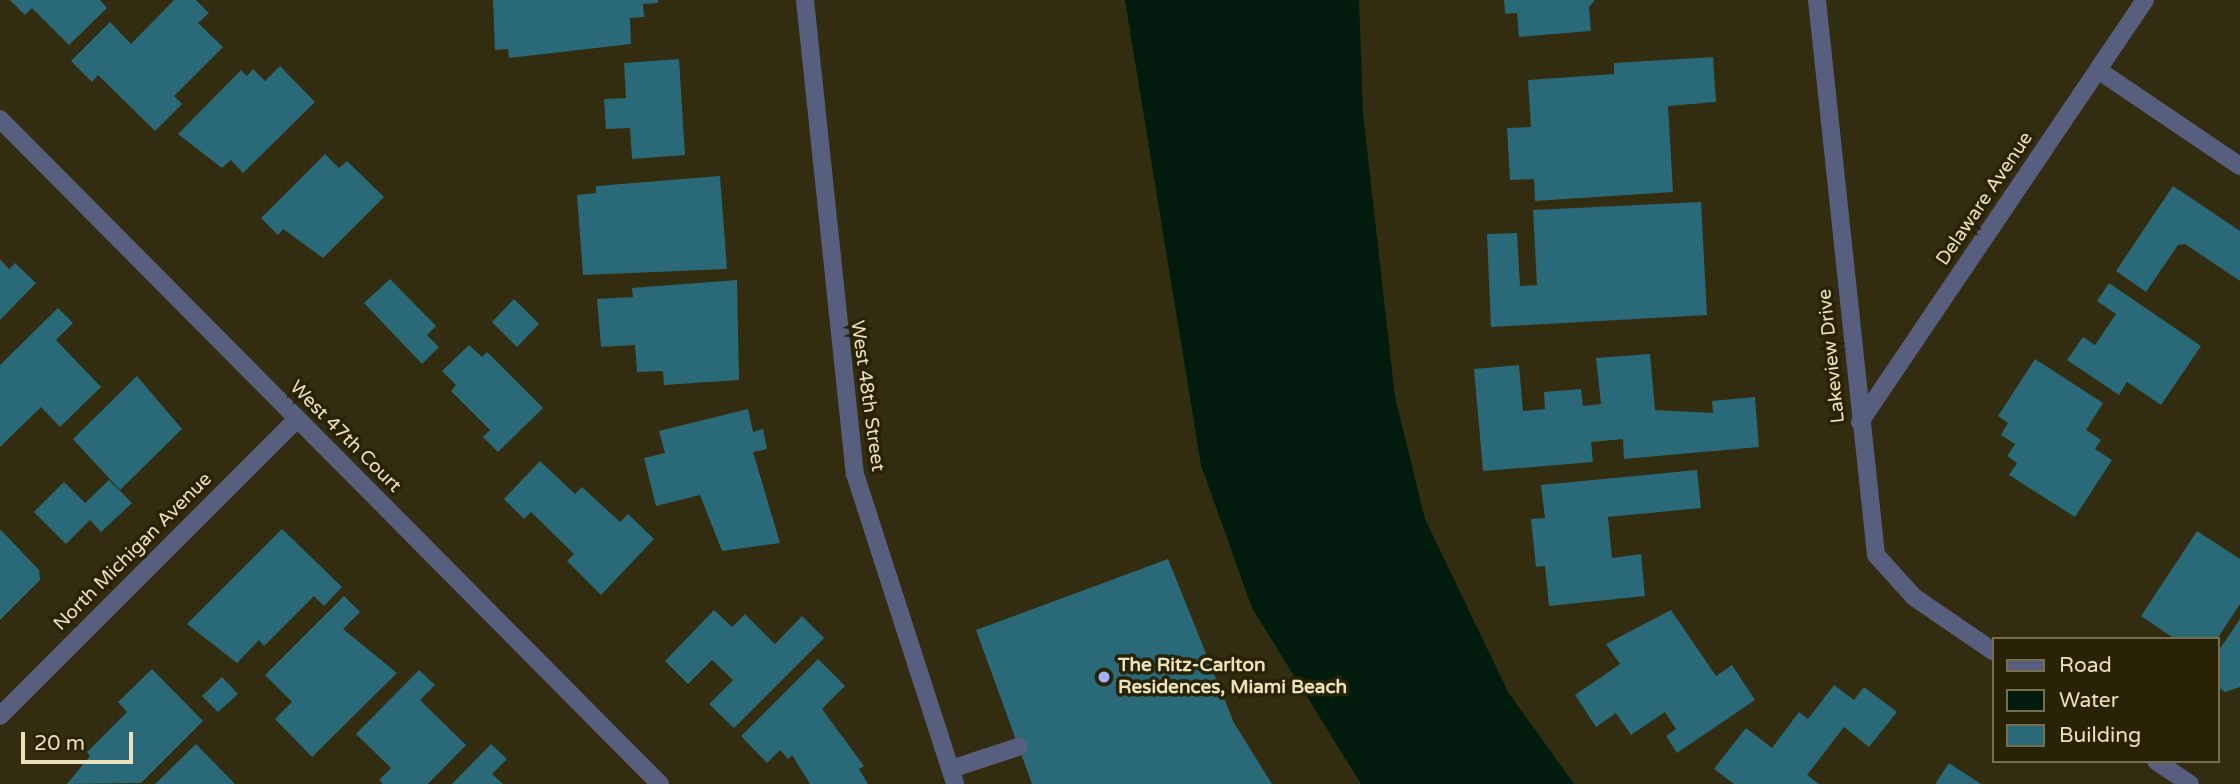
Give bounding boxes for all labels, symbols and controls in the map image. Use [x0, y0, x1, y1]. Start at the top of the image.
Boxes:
street label: Delaware Avenue [1932, 128, 2038, 270]
street label: Lakeview Drive [1814, 288, 1850, 424]
street label: West 48th Street [845, 319, 889, 473]
street label: West 47th Court [284, 376, 406, 498]
street label: North Michigan Avenue [49, 468, 217, 636]
legend [1992, 637, 2219, 763]
text: Road [2059, 653, 2112, 678]
place label: The Ritz-Carlton Residences, Miami Beach [1118, 655, 1347, 699]
marker: The Ritz-Carlton Residences, Miami Beach [1096, 669, 1112, 685]
text: Water [2059, 688, 2119, 713]
scale bar [24, 718, 136, 762]
text: Building [2059, 723, 2141, 748]
text: 20 m [34, 731, 85, 756]

